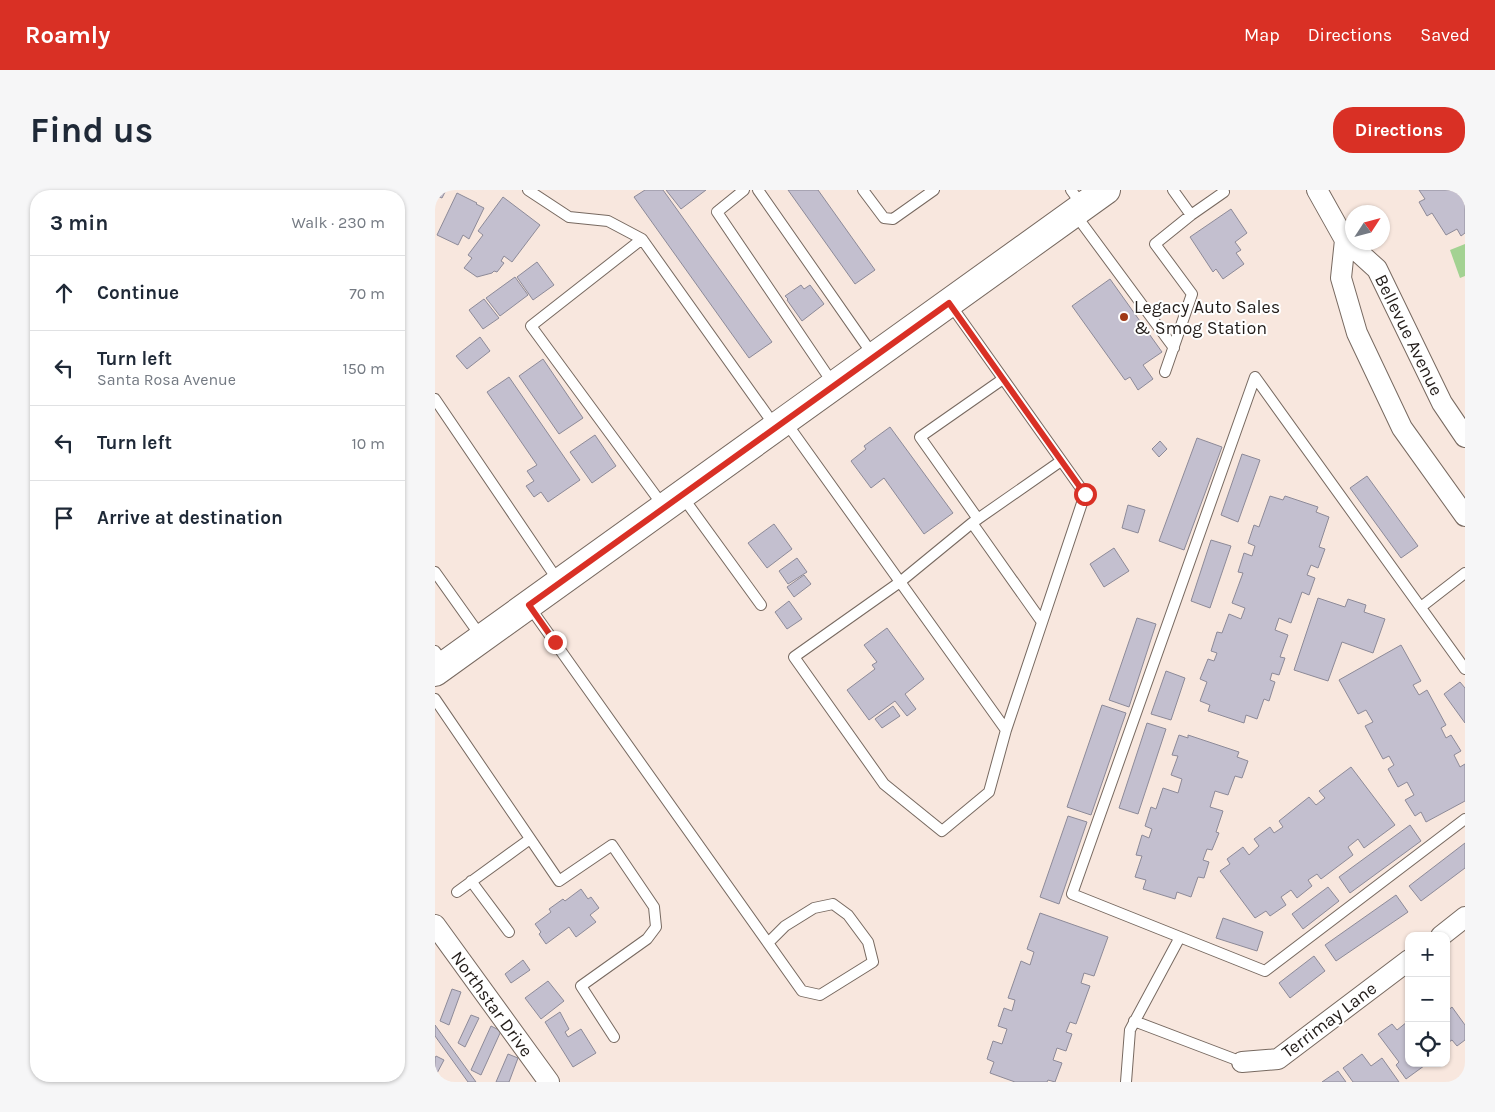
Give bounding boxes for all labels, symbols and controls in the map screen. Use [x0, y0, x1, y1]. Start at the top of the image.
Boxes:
text: Roamly [25, 21, 110, 49]
text: Map [1244, 24, 1280, 46]
text: Directions [1308, 24, 1392, 46]
text: Saved [1420, 24, 1470, 46]
button: Directions [1333, 107, 1465, 153]
text: Find us [30, 110, 153, 151]
north arrow [1345, 205, 1390, 250]
text: 3 min [50, 211, 108, 235]
text: Walk · 230 m [291, 213, 385, 232]
street label: Bellevue Avenue [1370, 271, 1448, 399]
icon: ahead [50, 279, 78, 307]
text: Continue [97, 282, 179, 304]
text: 70 m [349, 284, 385, 303]
place label: Legacy Auto Sales & Smog Station [1134, 296, 1280, 339]
marker: Legacy Auto Sales & Smog Station [1118, 311, 1130, 323]
text: Turn left [97, 348, 172, 370]
icon: left [50, 354, 78, 382]
text: 150 m [342, 359, 385, 378]
text: Santa Rosa Avenue [97, 370, 236, 389]
icon: left [50, 429, 78, 457]
text: Turn left [97, 432, 172, 454]
text: 10 m [351, 434, 385, 453]
route start [1074, 483, 1097, 506]
icon: arrive [50, 504, 78, 532]
text: Arrive at destination [97, 507, 283, 529]
route end [544, 631, 567, 654]
map controls [1405, 932, 1450, 1067]
button: + [1405, 932, 1450, 977]
street label: Northstar Drive [446, 947, 538, 1061]
street label: Terrimay Lane [1277, 977, 1381, 1063]
button: − [1405, 977, 1450, 1022]
button: locate [1405, 1022, 1450, 1067]

